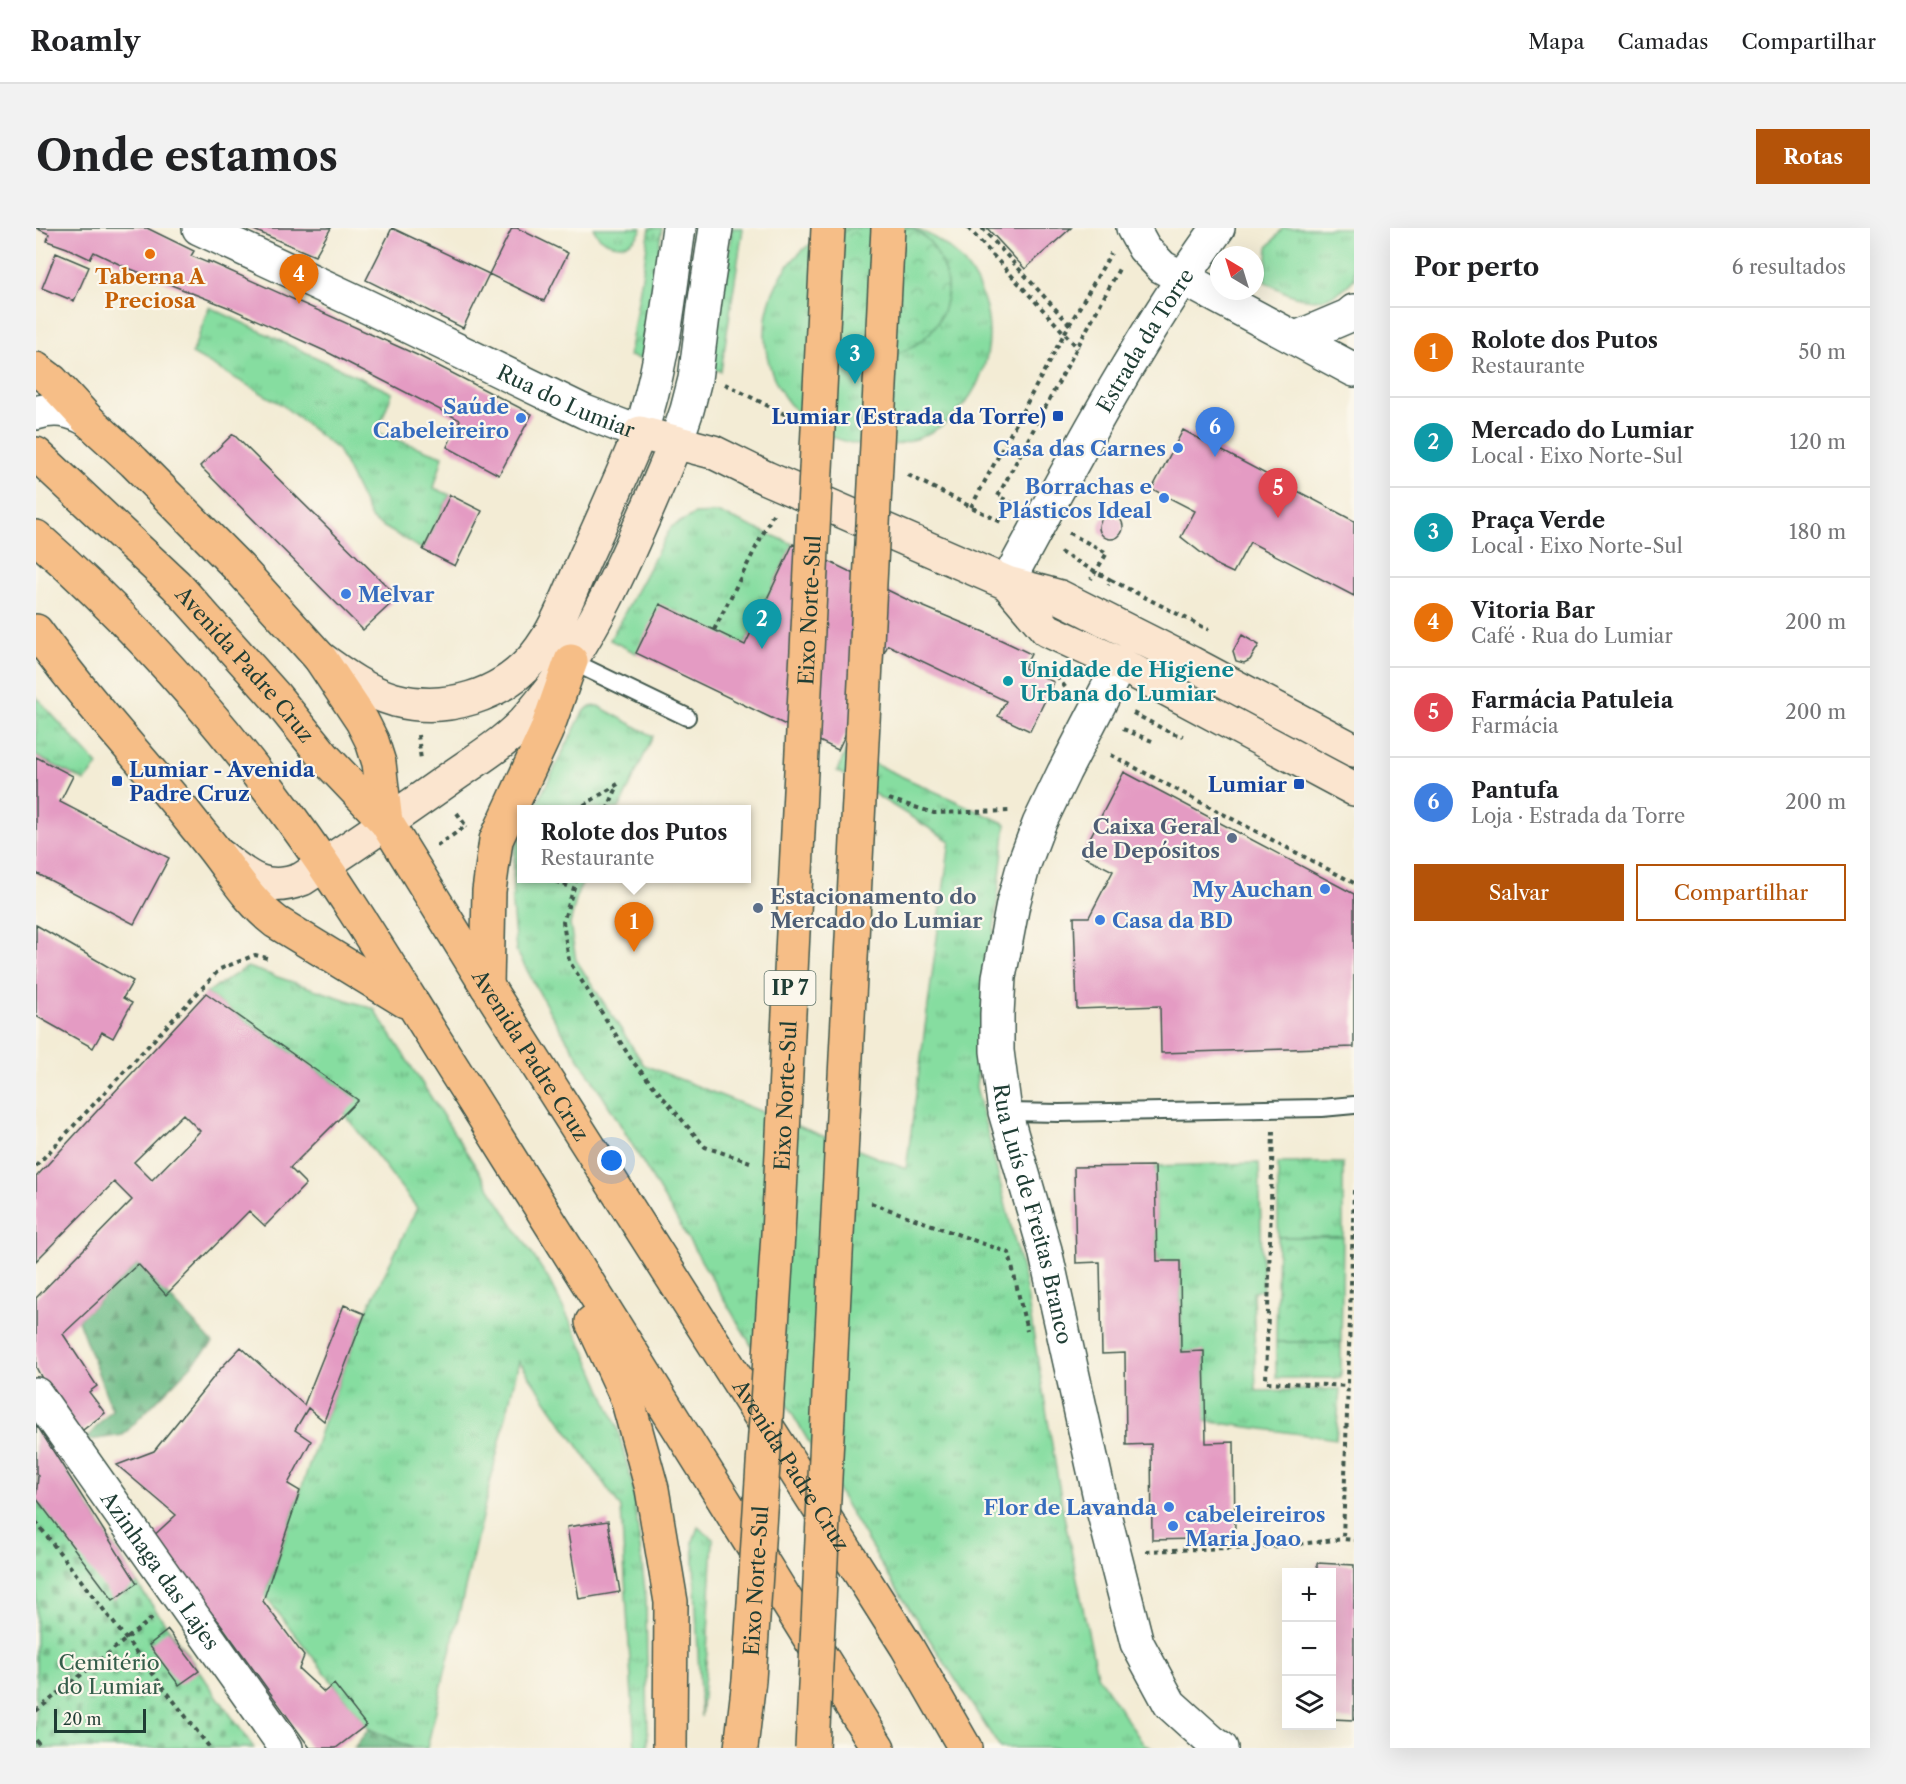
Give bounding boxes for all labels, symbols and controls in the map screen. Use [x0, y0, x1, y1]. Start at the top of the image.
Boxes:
text: Roamly [30, 24, 140, 58]
text: Mapa [1528, 29, 1584, 54]
text: Camadas [1617, 29, 1708, 54]
text: Compartilhar [1741, 29, 1876, 54]
button: Rotas [1756, 129, 1870, 184]
text: Onde estamos [36, 130, 338, 182]
north arrow [1210, 246, 1264, 300]
marker: Taberna A Preciosa [143, 247, 157, 261]
text: Por perto [1414, 251, 1539, 283]
pin: 4 [280, 254, 318, 304]
text: 6 resultados [1732, 255, 1846, 279]
place label: Taberna A Preciosa [95, 264, 206, 313]
street label: Estrada da Torre [1091, 264, 1199, 417]
text: Rolote dos Putos [1471, 327, 1658, 354]
pin: 3 [836, 334, 874, 384]
text: 1 [1429, 340, 1438, 364]
text: 50 m [1799, 340, 1846, 364]
text: Restaurante [1471, 354, 1585, 378]
street label: Rua do Lumiar [493, 359, 639, 443]
place label: Saúde Cabeleireiro [373, 394, 509, 443]
place label: Lumiar (Estrada da Torre) [771, 404, 1046, 429]
pin: 6 [1196, 408, 1234, 457]
marker: Lumiar (Estrada da Torre) [1051, 409, 1065, 423]
marker: Saúde Cabeleireiro [514, 411, 528, 425]
text: Mercado do Lumiar [1471, 417, 1694, 444]
text: 2 [1428, 430, 1439, 454]
text: 120 m [1789, 430, 1846, 454]
place label: Casa das Carnes [993, 436, 1166, 461]
marker: Casa das Carnes [1171, 441, 1185, 455]
text: Local · Eixo Norte-Sul [1471, 444, 1683, 468]
pin: 5 [1258, 468, 1298, 518]
place label: Borrachas e Plásticos Ideal [998, 474, 1152, 523]
marker: Borrachas e Plásticos Ideal [1157, 491, 1171, 505]
text: Praça Verde [1471, 507, 1605, 534]
text: 3 [1428, 520, 1439, 544]
text: 180 m [1789, 520, 1846, 544]
text: Local · Eixo Norte-Sul [1471, 534, 1683, 558]
street label: Eixo Norte-Sul [793, 535, 825, 686]
street label: Avenida Padre Cruz [170, 581, 320, 747]
place label: Melvar [358, 582, 435, 607]
marker: Melvar [339, 587, 353, 601]
text: Vitoria Bar [1471, 597, 1595, 624]
pin: 2 [742, 600, 782, 649]
text: 4 [1428, 610, 1439, 634]
text: 200 m [1785, 610, 1846, 634]
text: Café · Rua do Lumiar [1471, 624, 1673, 648]
place label: Unidade de Higiene Urbana do Lumiar [1020, 657, 1234, 706]
marker: Unidade de Higiene Urbana do Lumiar [1001, 674, 1015, 688]
text: Farmácia Patuleia [1471, 687, 1673, 714]
text: 5 [1428, 700, 1439, 724]
text: 200 m [1785, 700, 1846, 724]
text: Farmácia [1471, 714, 1559, 738]
place label: Lumiar - Avenida Padre Cruz [129, 757, 316, 806]
place label: Lumiar [1208, 772, 1288, 797]
marker: Lumiar - Avenida Padre Cruz [110, 774, 124, 788]
marker: Lumiar [1292, 777, 1306, 791]
text: Pantufa [1471, 777, 1559, 804]
text: 6 [1428, 790, 1439, 814]
text: 200 m [1785, 790, 1846, 814]
text: Loja · Estrada da Torre [1471, 804, 1685, 828]
popup [517, 805, 751, 883]
place label: Caixa Geral de Depósitos [1081, 814, 1220, 863]
text: Rolote dos Putos [540, 819, 728, 846]
marker: Caixa Geral de Depósitos [1225, 831, 1239, 845]
text: Restaurante [540, 846, 654, 870]
button: Salvar [1414, 864, 1624, 921]
button: Compartilhar [1636, 864, 1846, 921]
place label: My Auchan [1192, 877, 1314, 902]
marker: My Auchan [1318, 882, 1332, 896]
place label: Estacionamento do Mercado do Lumiar [770, 884, 983, 933]
marker: Estacionamento do Mercado do Lumiar [751, 901, 765, 915]
pin: 1 [614, 902, 654, 952]
place label: Casa da BD [1112, 908, 1233, 933]
marker: Casa da BD [1093, 913, 1107, 927]
street label: Avenida Padre Cruz [467, 964, 595, 1145]
road number: IP 7 [764, 971, 816, 1005]
street label: Eixo Norte-Sul [769, 1020, 801, 1171]
street label: Rua Luís de Freitas Branco [989, 1082, 1078, 1346]
your location [597, 1146, 626, 1175]
street label: Avenida Padre Cruz [727, 1374, 855, 1555]
street label: Azinhaga das Lajes [96, 1486, 225, 1654]
place label: Flor de Lavanda [984, 1495, 1158, 1520]
marker: Flor de Lavanda [1162, 1500, 1176, 1514]
place label: cabeleireiros Maria Joao [1185, 1502, 1326, 1551]
street label: Eixo Norte-Sul [738, 1505, 773, 1656]
marker: cabeleireiros Maria Joao [1166, 1519, 1180, 1533]
map controls [1282, 1568, 1336, 1730]
button: + [1282, 1568, 1336, 1622]
button: − [1282, 1622, 1336, 1676]
park label: Cemitério do Lumiar [57, 1650, 161, 1699]
button: layers [1282, 1676, 1336, 1730]
scale bar [54, 1706, 146, 1734]
text: 20 m [63, 1709, 102, 1729]

